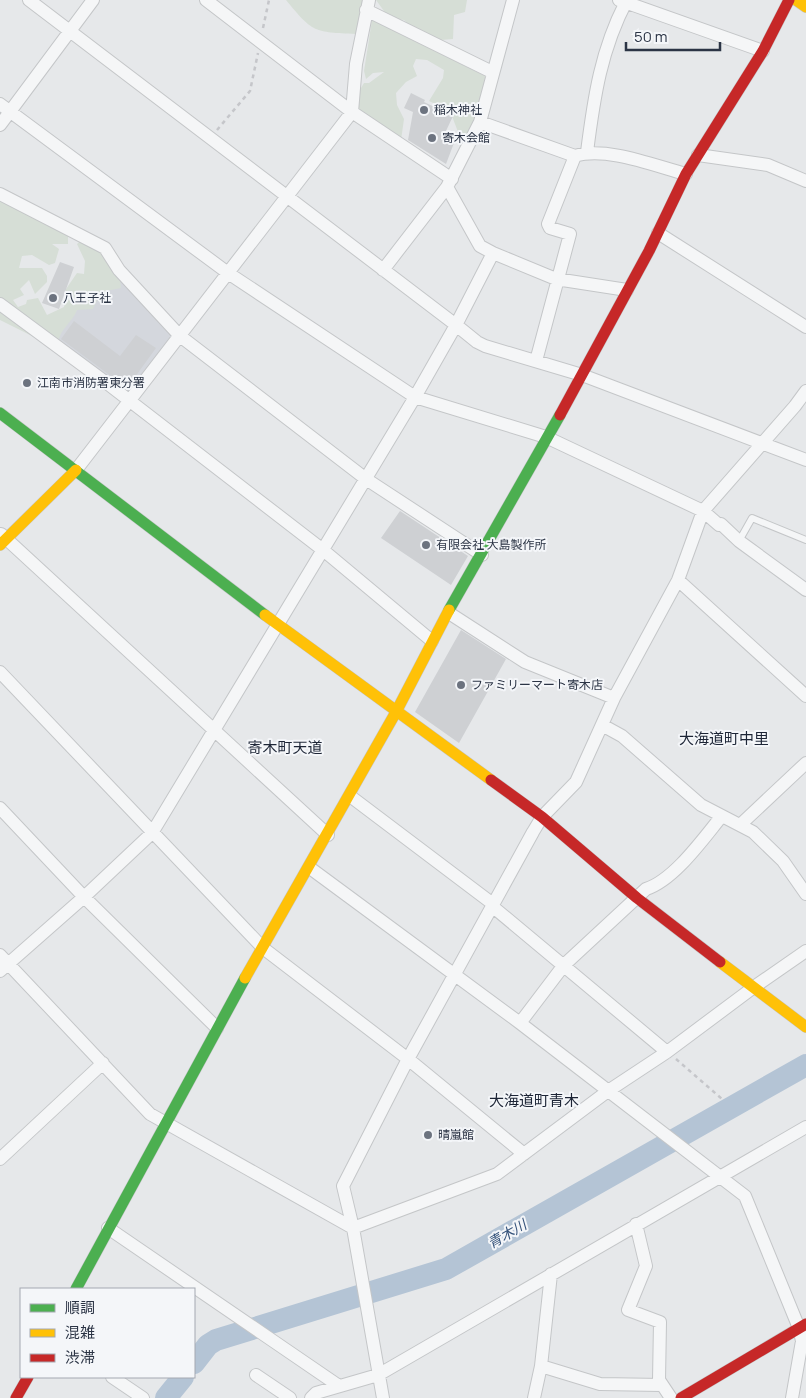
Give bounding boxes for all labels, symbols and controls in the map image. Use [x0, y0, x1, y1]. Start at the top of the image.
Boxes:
scale bar [626, 20, 720, 52]
text: 50 m [634, 26, 668, 47]
place label: 稲木神社 [434, 101, 482, 118]
marker: 稲木神社 [418, 104, 430, 116]
place label: 寄木会館 [442, 129, 490, 146]
marker: 寄木会館 [426, 132, 438, 144]
place label: 八王子社 [63, 289, 111, 306]
marker: 八王子社 [47, 292, 59, 304]
place label: 江南市消防署東分署 [37, 374, 145, 391]
marker: 江南市消防署東分署 [21, 377, 33, 389]
place label: 有限会社 大島製作所 [436, 536, 546, 553]
marker: 有限会社 大島製作所 [420, 539, 432, 551]
place label: ファミリーマート寄木店 [471, 676, 603, 693]
marker: ファミリーマート寄木店 [455, 679, 467, 691]
district label: 大海道町中里 [679, 728, 769, 749]
district label: 寄木町天道 [247, 737, 323, 758]
district label: 大海道町青木 [489, 1090, 579, 1111]
place label: 晴嵐館 [438, 1126, 474, 1143]
marker: 晴嵐館 [422, 1129, 434, 1141]
water label: 青木川 [484, 1214, 531, 1252]
legend [20, 1288, 195, 1378]
text: 順調 [65, 1297, 95, 1318]
text: 混雑 [65, 1322, 95, 1343]
text: 渋滞 [65, 1347, 95, 1368]

